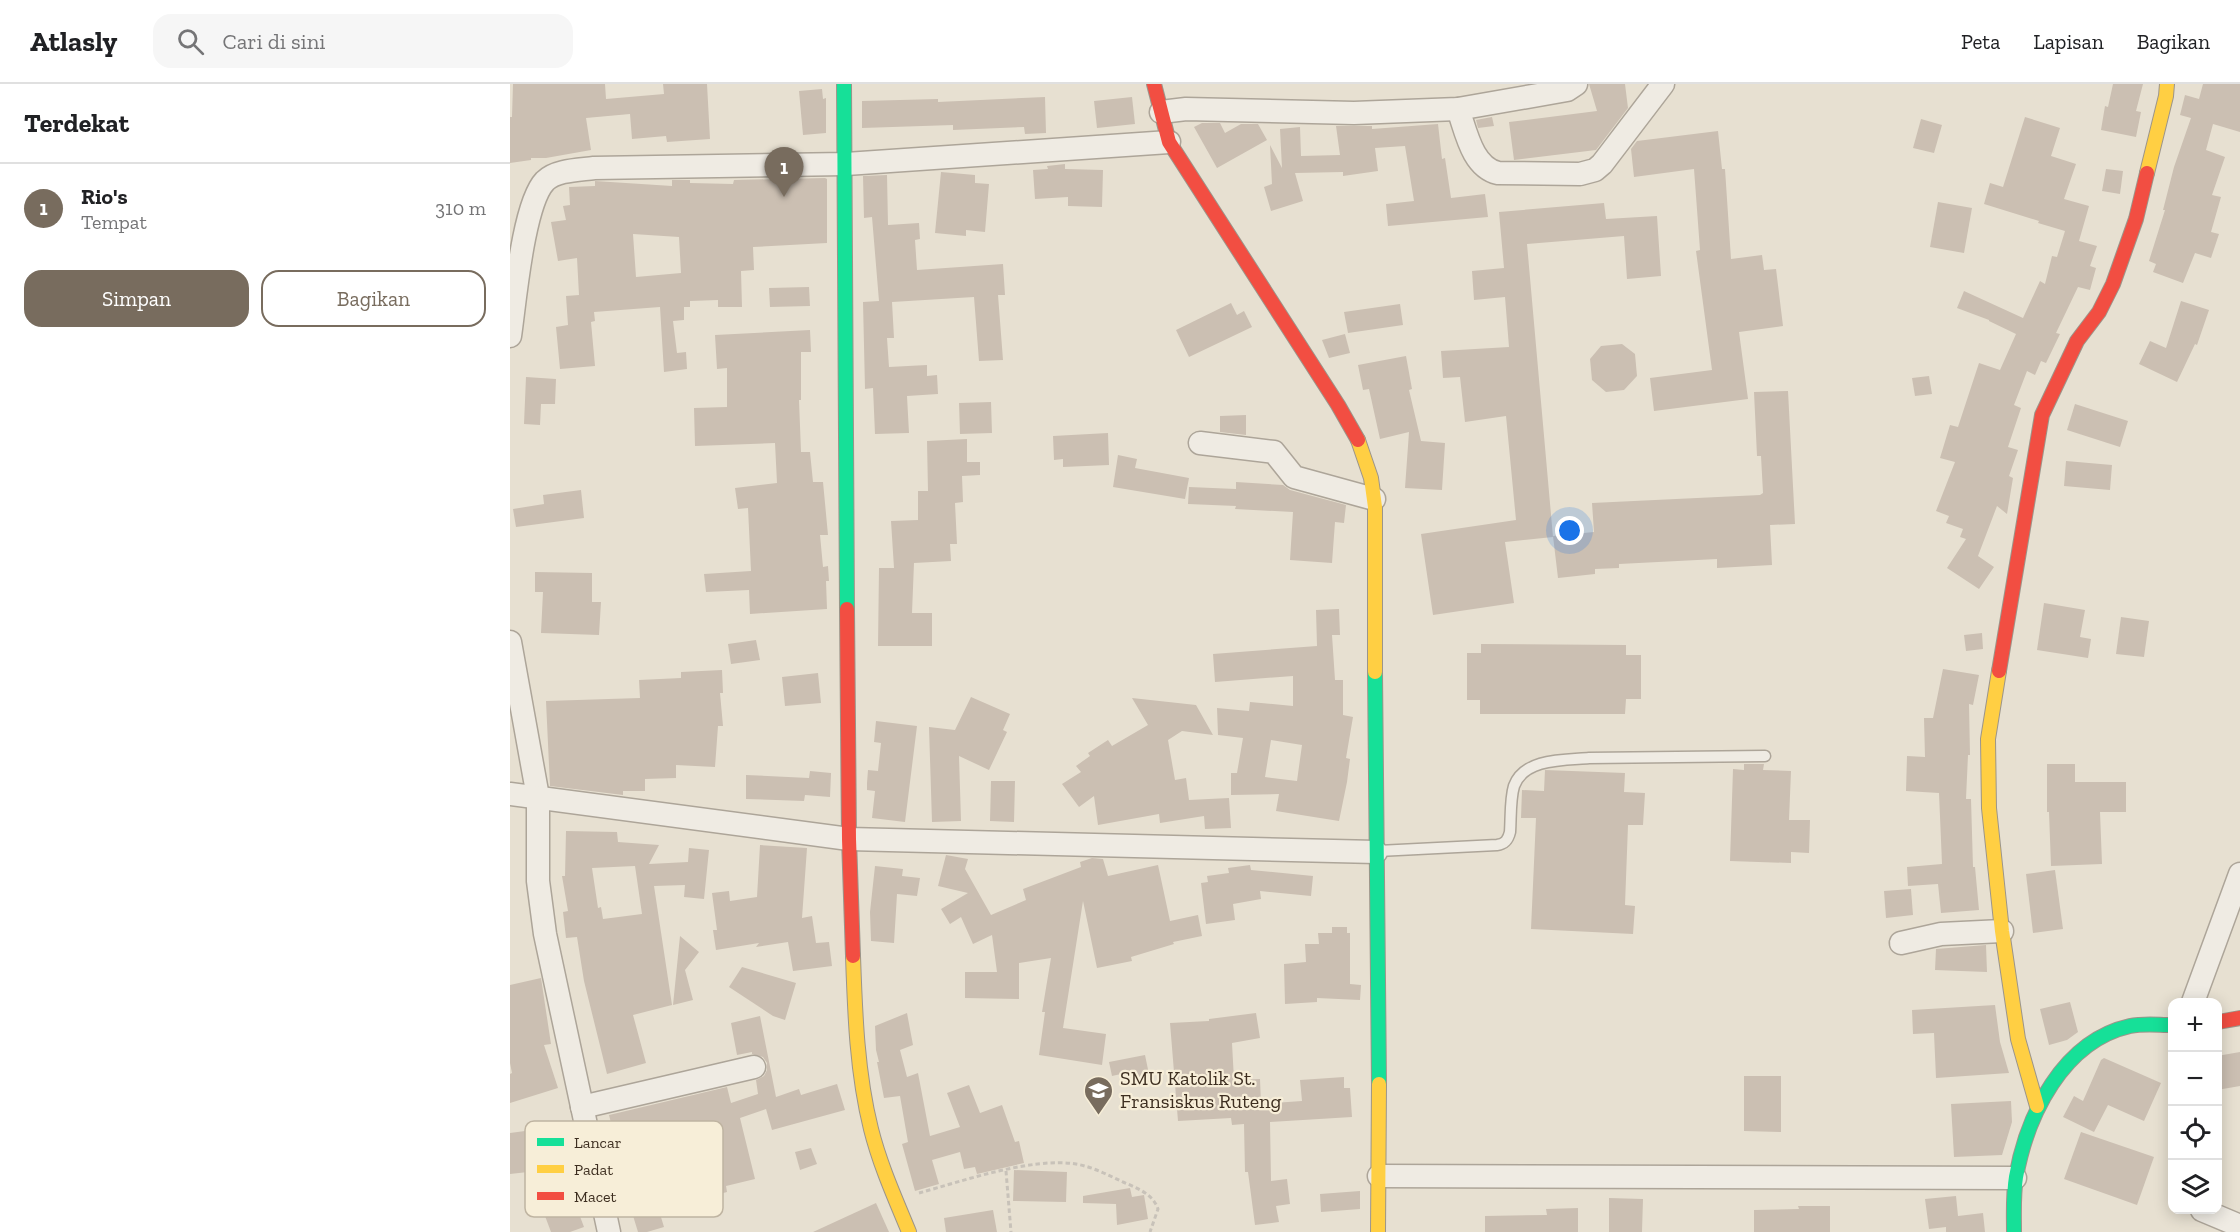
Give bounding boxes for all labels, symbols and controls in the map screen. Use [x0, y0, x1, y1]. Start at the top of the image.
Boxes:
search box [153, 14, 573, 68]
text: Atlasly [30, 25, 117, 58]
icon: search [174, 25, 207, 58]
text: Cari di sini [222, 28, 325, 55]
text: Peta [1961, 29, 2000, 54]
text: Lapisan [2033, 29, 2104, 54]
text: Bagikan [2137, 29, 2210, 54]
text: Terdekat [24, 107, 129, 139]
pin: 1 [764, 147, 804, 197]
text: Rio's [81, 183, 128, 210]
text: 1 [39, 196, 48, 220]
text: 310 m [435, 196, 486, 220]
text: Tempat [81, 210, 147, 234]
button: Simpan [24, 270, 249, 327]
button: Bagikan [261, 270, 486, 327]
your location [1555, 516, 1584, 545]
map controls [2168, 998, 2222, 1214]
button: + [2168, 998, 2222, 1052]
button: − [2168, 1052, 2222, 1106]
place label: SMU Katolik St. Fransiskus Ruteng [1120, 1066, 1282, 1113]
school or university icon: SMU Katolik St. Fransiskus Ruteng [1083, 1074, 1115, 1116]
button: locate [2168, 1106, 2222, 1160]
legend [525, 1121, 723, 1217]
text: Lancar [574, 1133, 622, 1152]
text: Padat [574, 1160, 613, 1179]
button: layers [2168, 1160, 2222, 1214]
text: Macet [574, 1187, 617, 1206]

